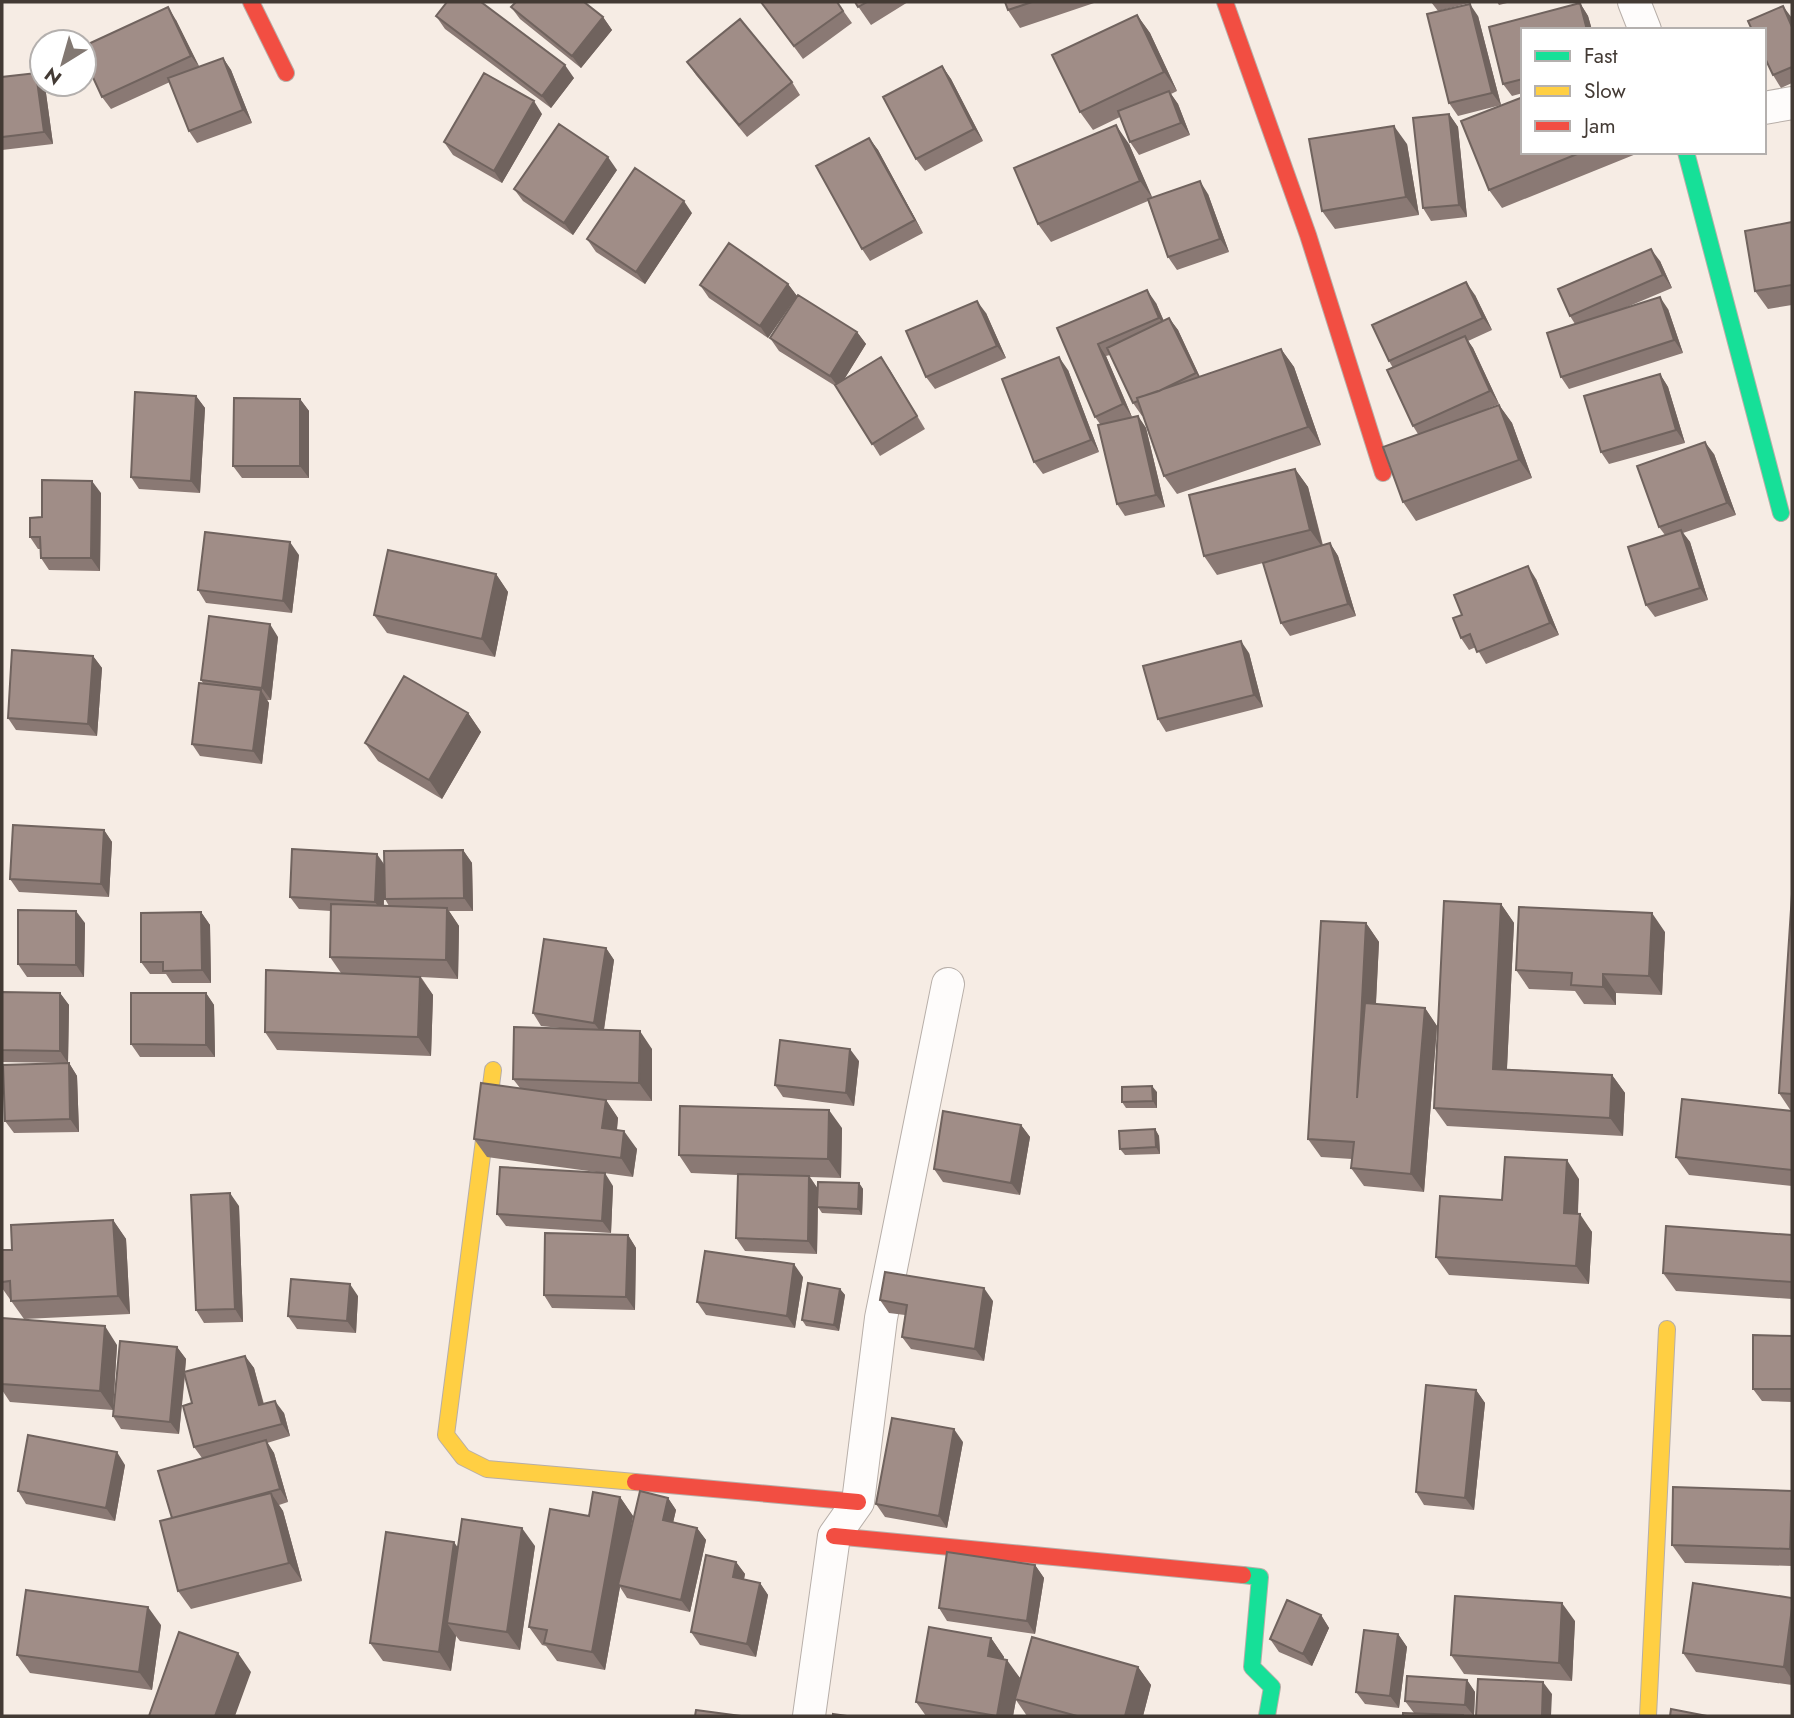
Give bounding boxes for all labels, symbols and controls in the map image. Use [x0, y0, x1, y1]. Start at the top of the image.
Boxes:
north arrow [28, 28, 98, 98]
legend [1521, 28, 1766, 154]
text: Fast [1584, 41, 1617, 71]
text: N [39, 61, 67, 92]
text: Slow [1584, 76, 1626, 106]
text: Jam [1581, 111, 1616, 141]

